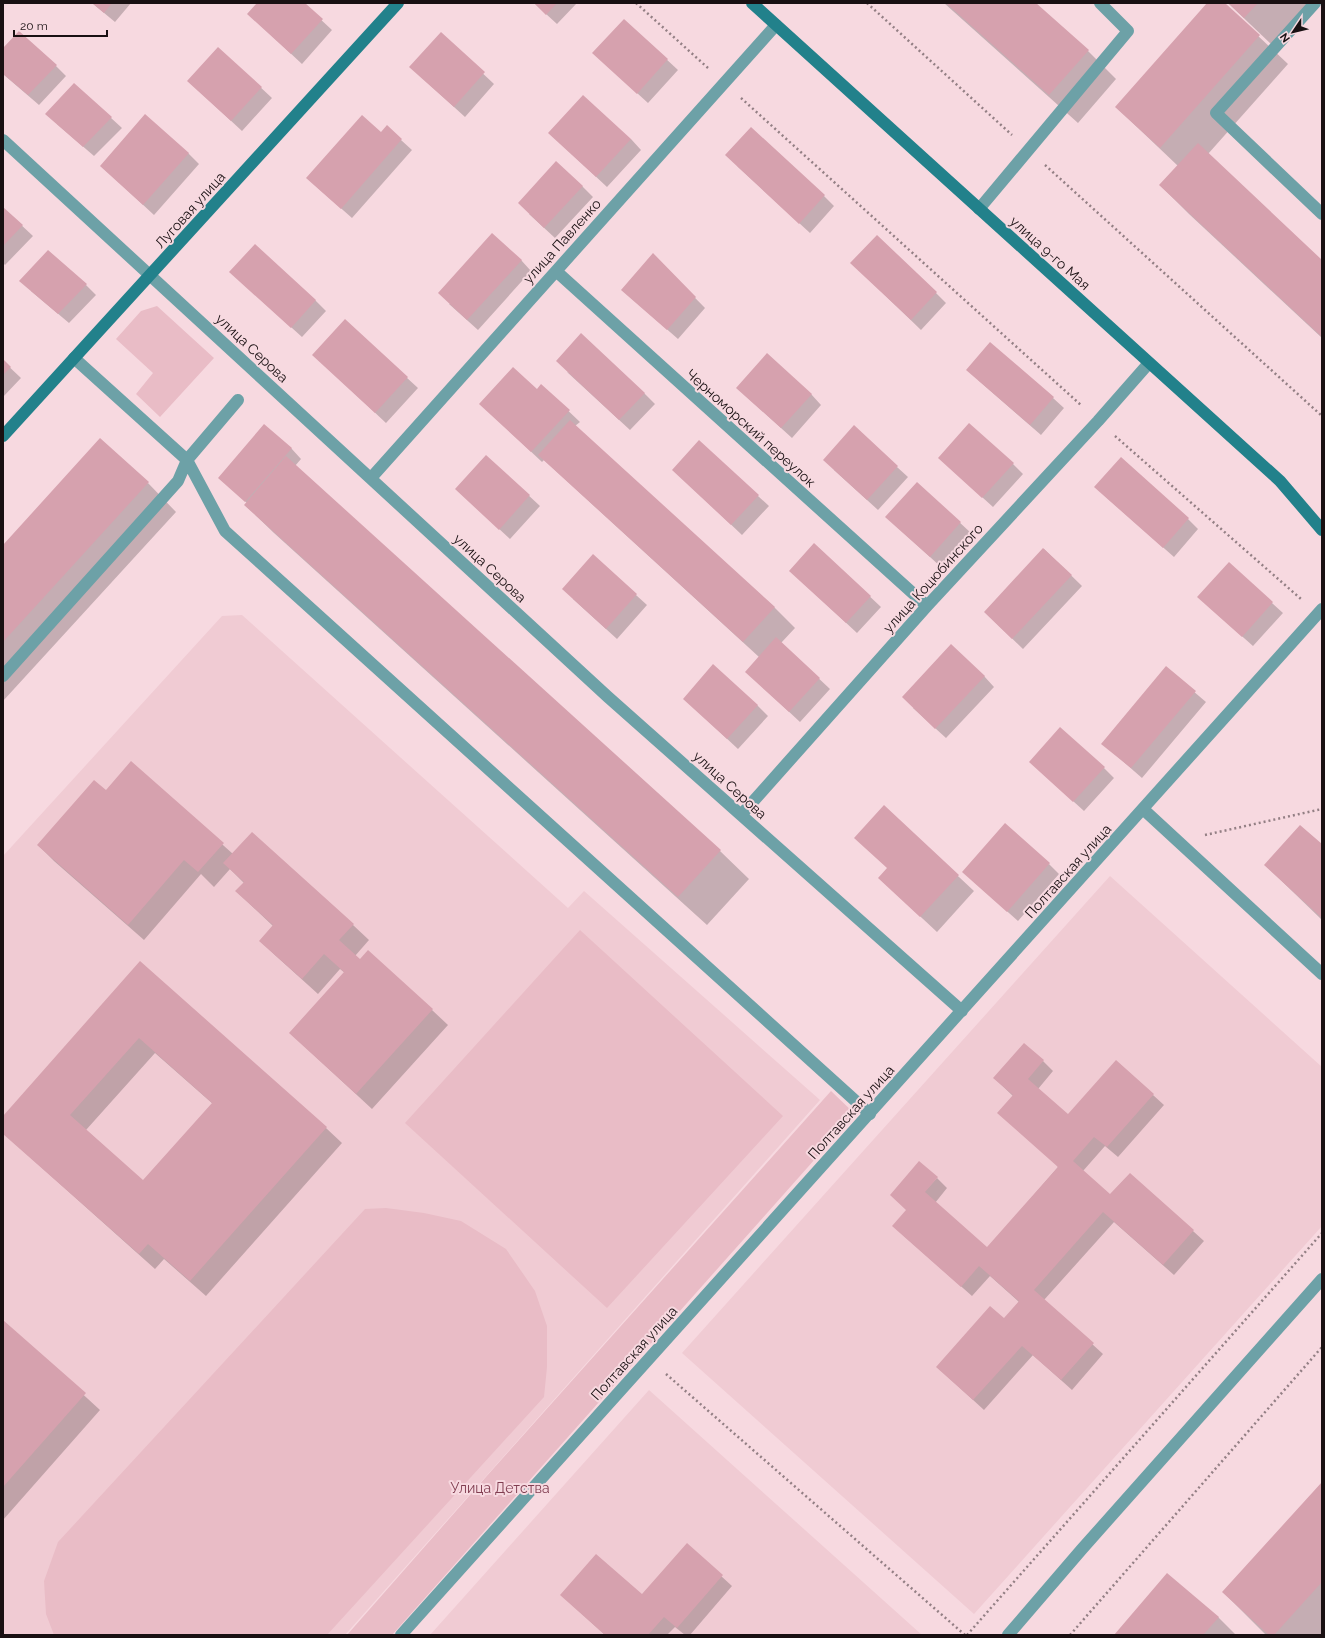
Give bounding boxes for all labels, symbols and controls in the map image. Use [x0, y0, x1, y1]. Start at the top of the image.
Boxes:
scale bar [14, 12, 107, 38]
north arrow [1273, 12, 1313, 52]
text: 20 m [20, 19, 48, 33]
text: N [1277, 30, 1293, 45]
street label: Луговая улица [152, 169, 228, 251]
street label: улица Павленко [520, 196, 604, 286]
street label: улица 9-го Мая [1007, 213, 1093, 293]
street label: улица Серова [213, 310, 291, 386]
street label: Черноморский переулок [683, 366, 819, 490]
street label: улица Коцюбинского [880, 520, 986, 636]
street label: улица Серова [451, 530, 529, 606]
street label: улица Серова [690, 748, 770, 822]
street label: Полтавская улица [1022, 821, 1114, 921]
street label: Полтавская улица [805, 1062, 897, 1162]
street label: Полтавская улица [588, 1303, 680, 1403]
park label: Улица Детства [450, 1480, 550, 1496]

